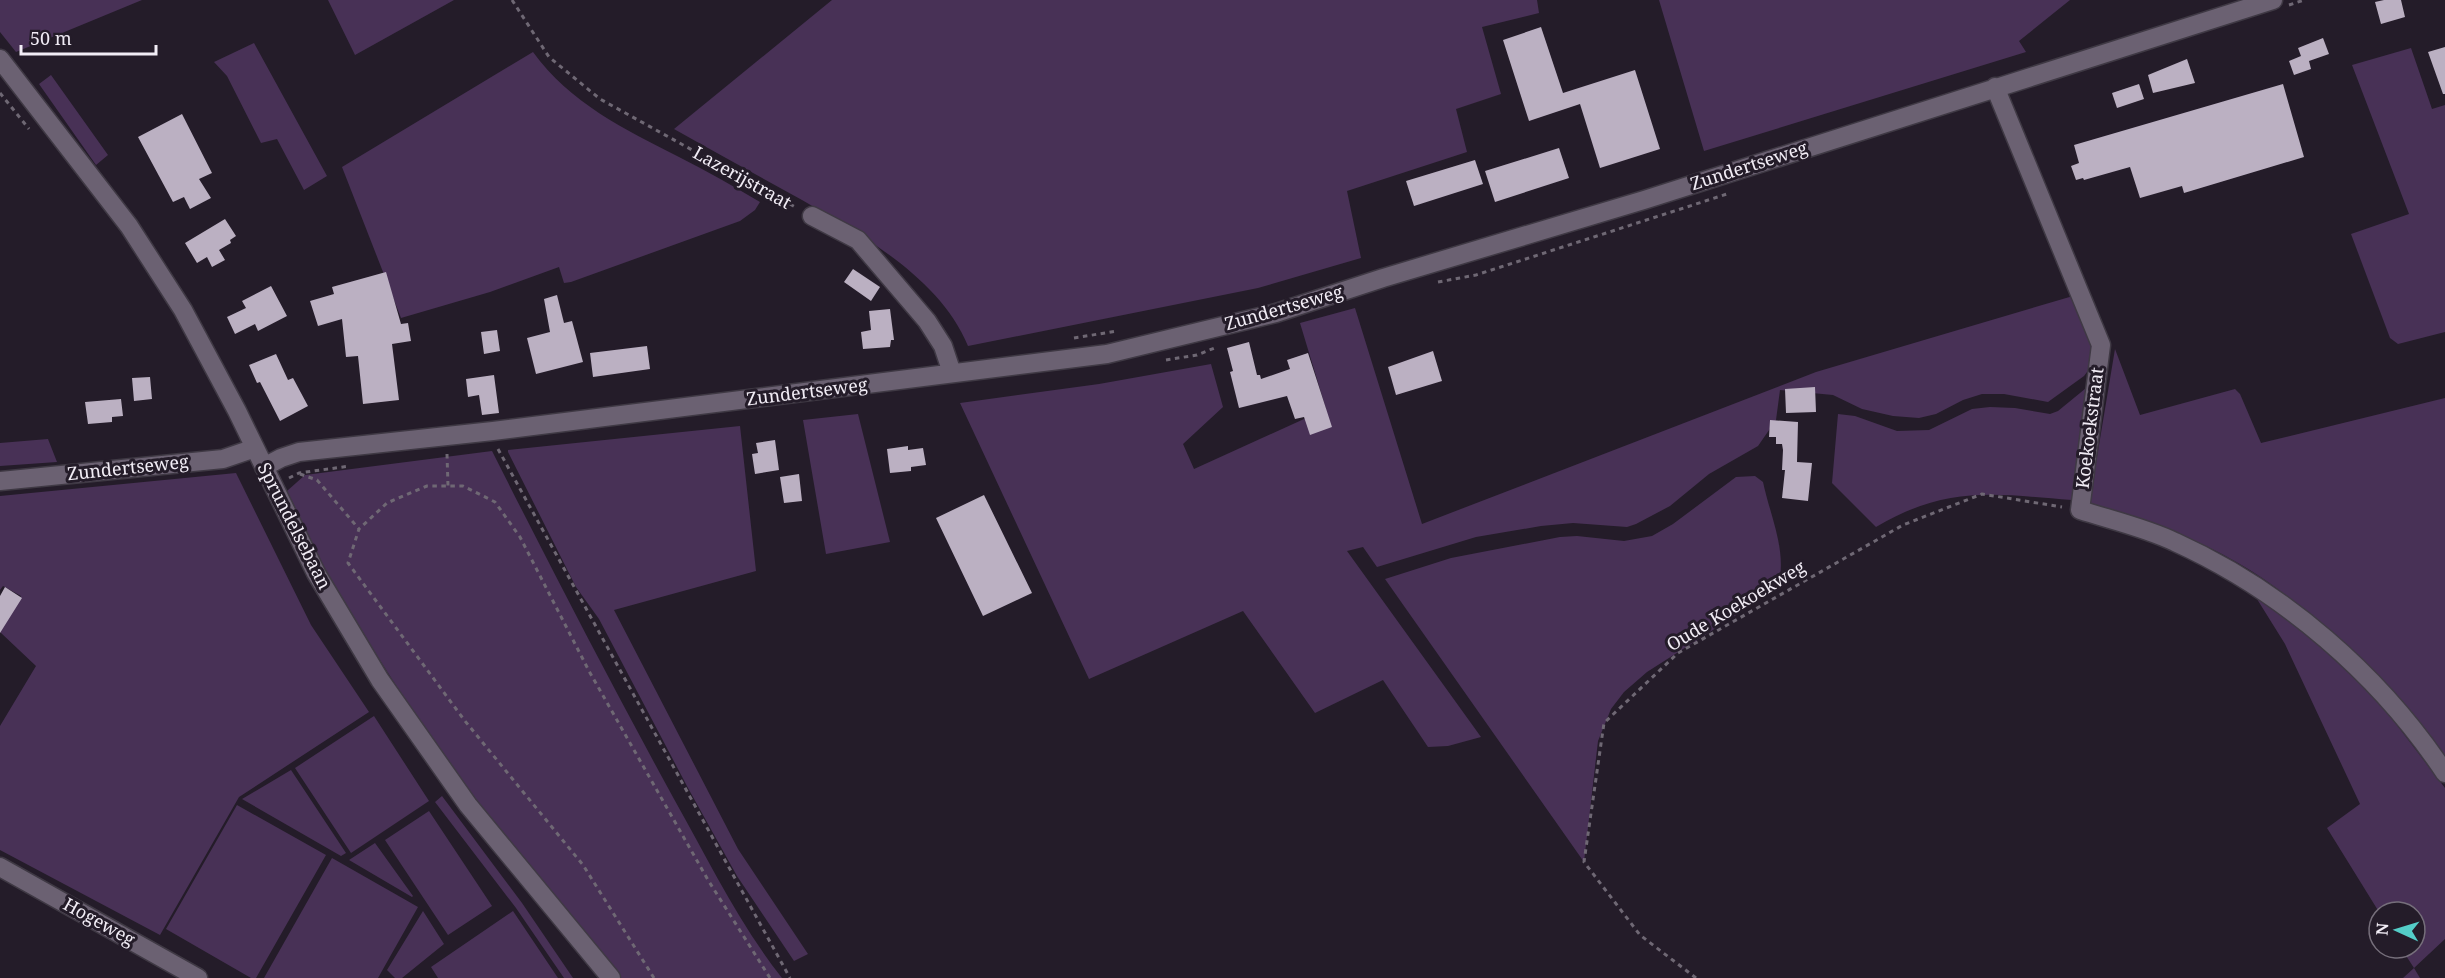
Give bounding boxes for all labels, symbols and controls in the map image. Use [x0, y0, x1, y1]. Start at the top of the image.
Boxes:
scale bar [21, 18, 156, 56]
text: 50 m [30, 26, 72, 50]
street label: Zundertseweg [1687, 135, 1811, 195]
street label: Lazerijstraat [689, 140, 796, 214]
street label: Zundertseweg [1222, 279, 1346, 335]
street label: Koekoekstraat [2070, 366, 2108, 490]
street label: Zundertseweg [745, 372, 869, 410]
street label: Zundertseweg [66, 449, 190, 485]
street label: Sprundelsebaan [253, 458, 337, 593]
street label: Oude Koekoekweg [1662, 554, 1810, 656]
street label: Hogeweg [59, 892, 140, 951]
north arrow [2367, 900, 2427, 960]
text: N [2371, 922, 2393, 936]

